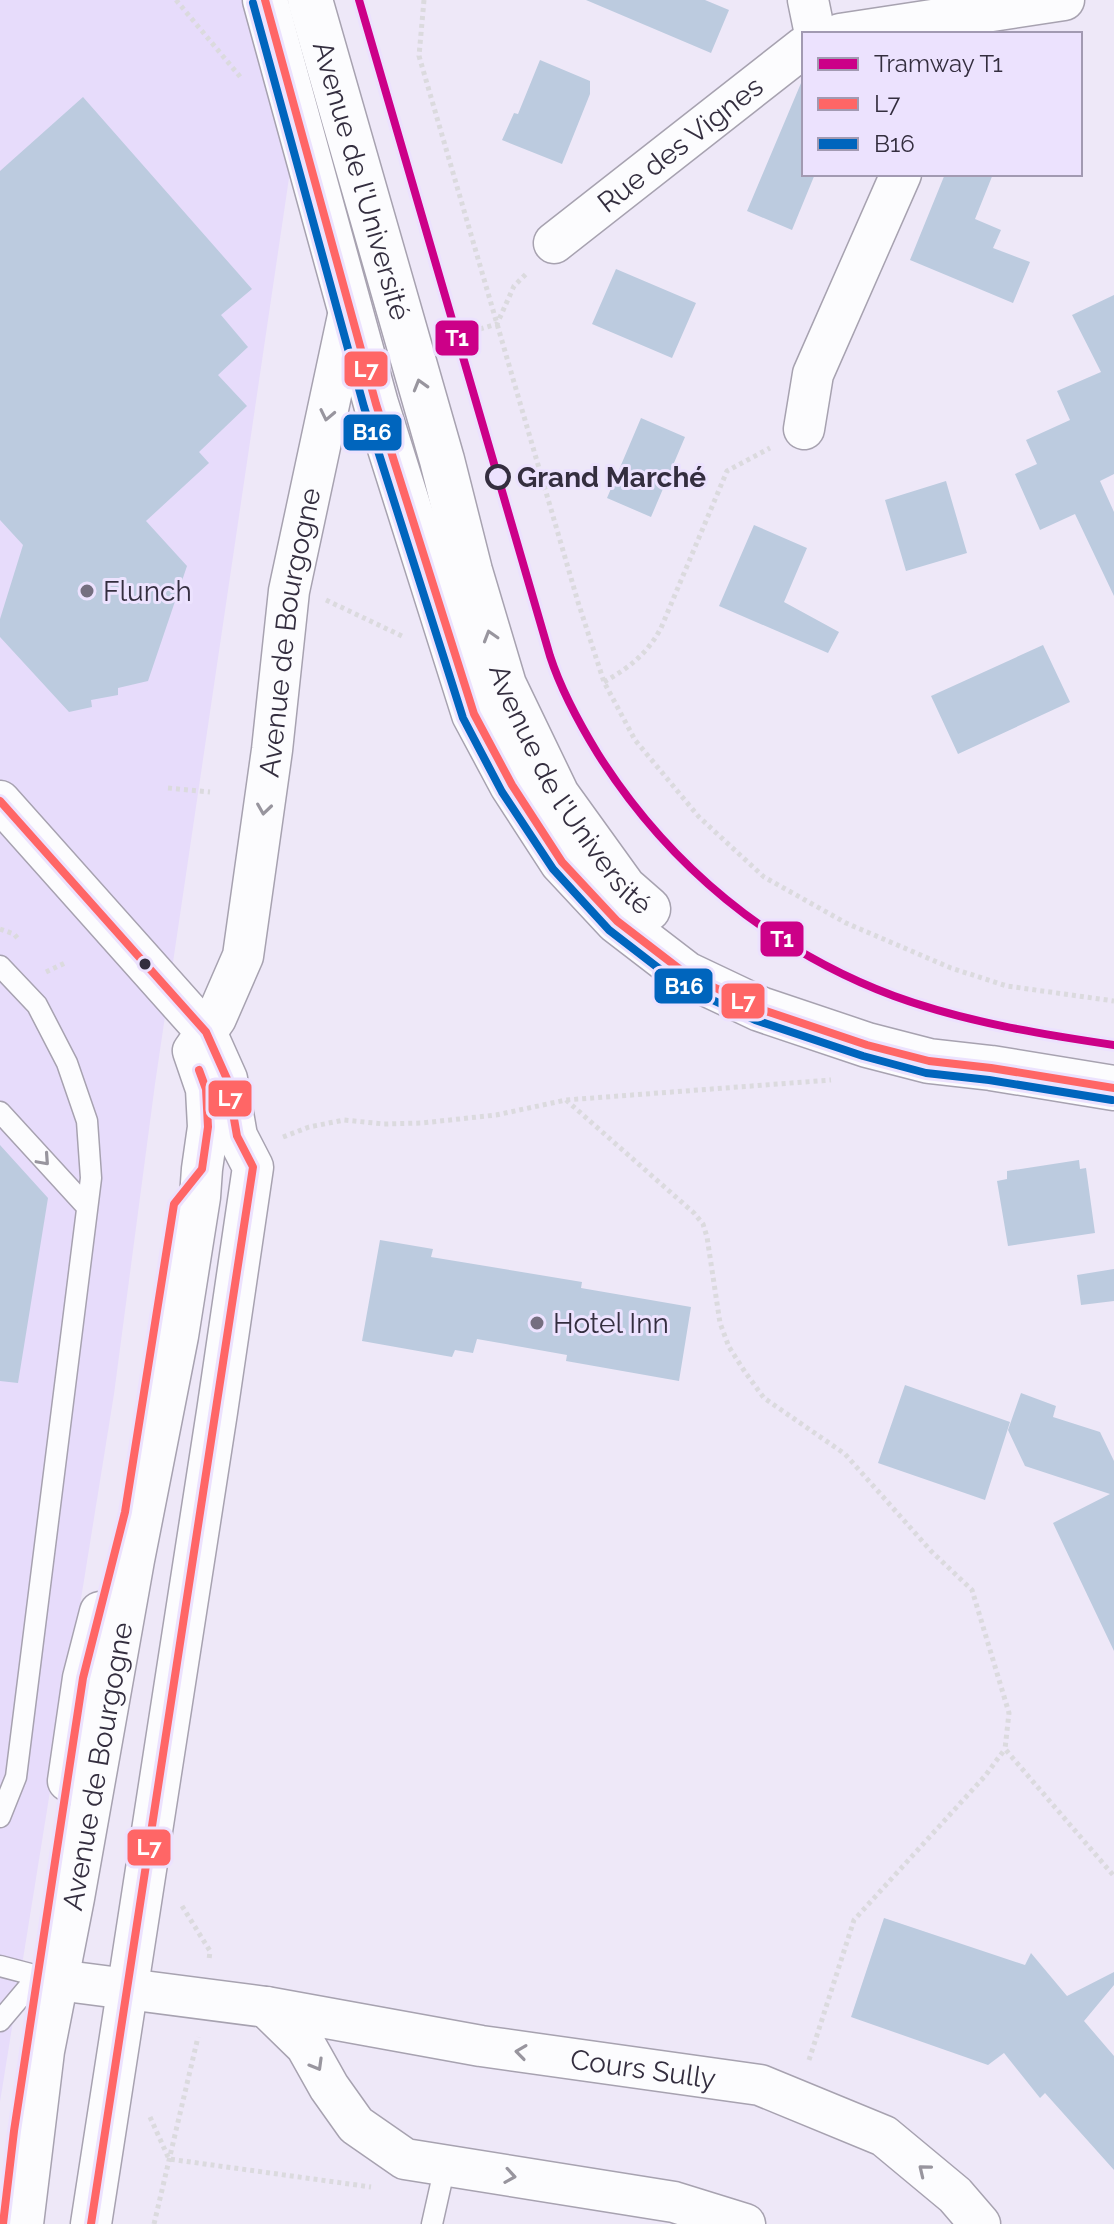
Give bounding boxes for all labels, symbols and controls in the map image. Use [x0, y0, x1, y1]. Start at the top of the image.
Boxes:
legend [802, 32, 1082, 176]
street label: Avenue de l'Université [306, 38, 417, 324]
text: Tramway T1 [874, 49, 1003, 78]
street label: Rue des Vignes [591, 70, 769, 220]
text: L7 [874, 89, 901, 118]
text: B16 [874, 129, 915, 158]
line badge: T1 [434, 319, 480, 357]
text: T1 [445, 325, 469, 351]
line badge: L7 [343, 350, 389, 388]
text: L7 [353, 356, 379, 382]
one-way arrow [413, 379, 429, 393]
one-way arrow [319, 408, 336, 421]
line badge: B16 [342, 413, 403, 452]
text: B16 [352, 419, 392, 445]
place label: Grand Marché [517, 461, 706, 494]
marker: Grand Marché [486, 465, 510, 489]
street label: Avenue de Bourgogne [252, 485, 328, 779]
place label: Flunch [103, 575, 192, 608]
marker: Flunch [78, 582, 96, 600]
one-way arrow [483, 630, 499, 643]
street label: Avenue de l'Université [482, 661, 658, 922]
one-way arrow [256, 803, 273, 816]
line badge: T1 [759, 920, 805, 958]
text: T1 [770, 926, 794, 952]
unlabelled marker [137, 956, 153, 972]
line badge: B16 [653, 967, 714, 1005]
text: B16 [664, 973, 704, 999]
line badge: L7 [720, 982, 766, 1020]
text: L7 [730, 988, 756, 1014]
line badge: L7 [207, 1079, 253, 1118]
text: L7 [217, 1085, 243, 1111]
one-way arrow [34, 1150, 48, 1165]
place label: Hotel Inn [553, 1307, 669, 1340]
marker: Hotel Inn [528, 1314, 546, 1332]
street label: Avenue de Bourgogne [56, 1620, 140, 1913]
line badge: L7 [126, 1828, 172, 1867]
text: L7 [136, 1834, 162, 1860]
street label: Cours Sully [568, 2043, 718, 2096]
one-way arrow [514, 2044, 528, 2061]
one-way arrow [307, 2056, 323, 2071]
one-way arrow [919, 2165, 934, 2180]
one-way arrow [503, 2167, 517, 2184]

